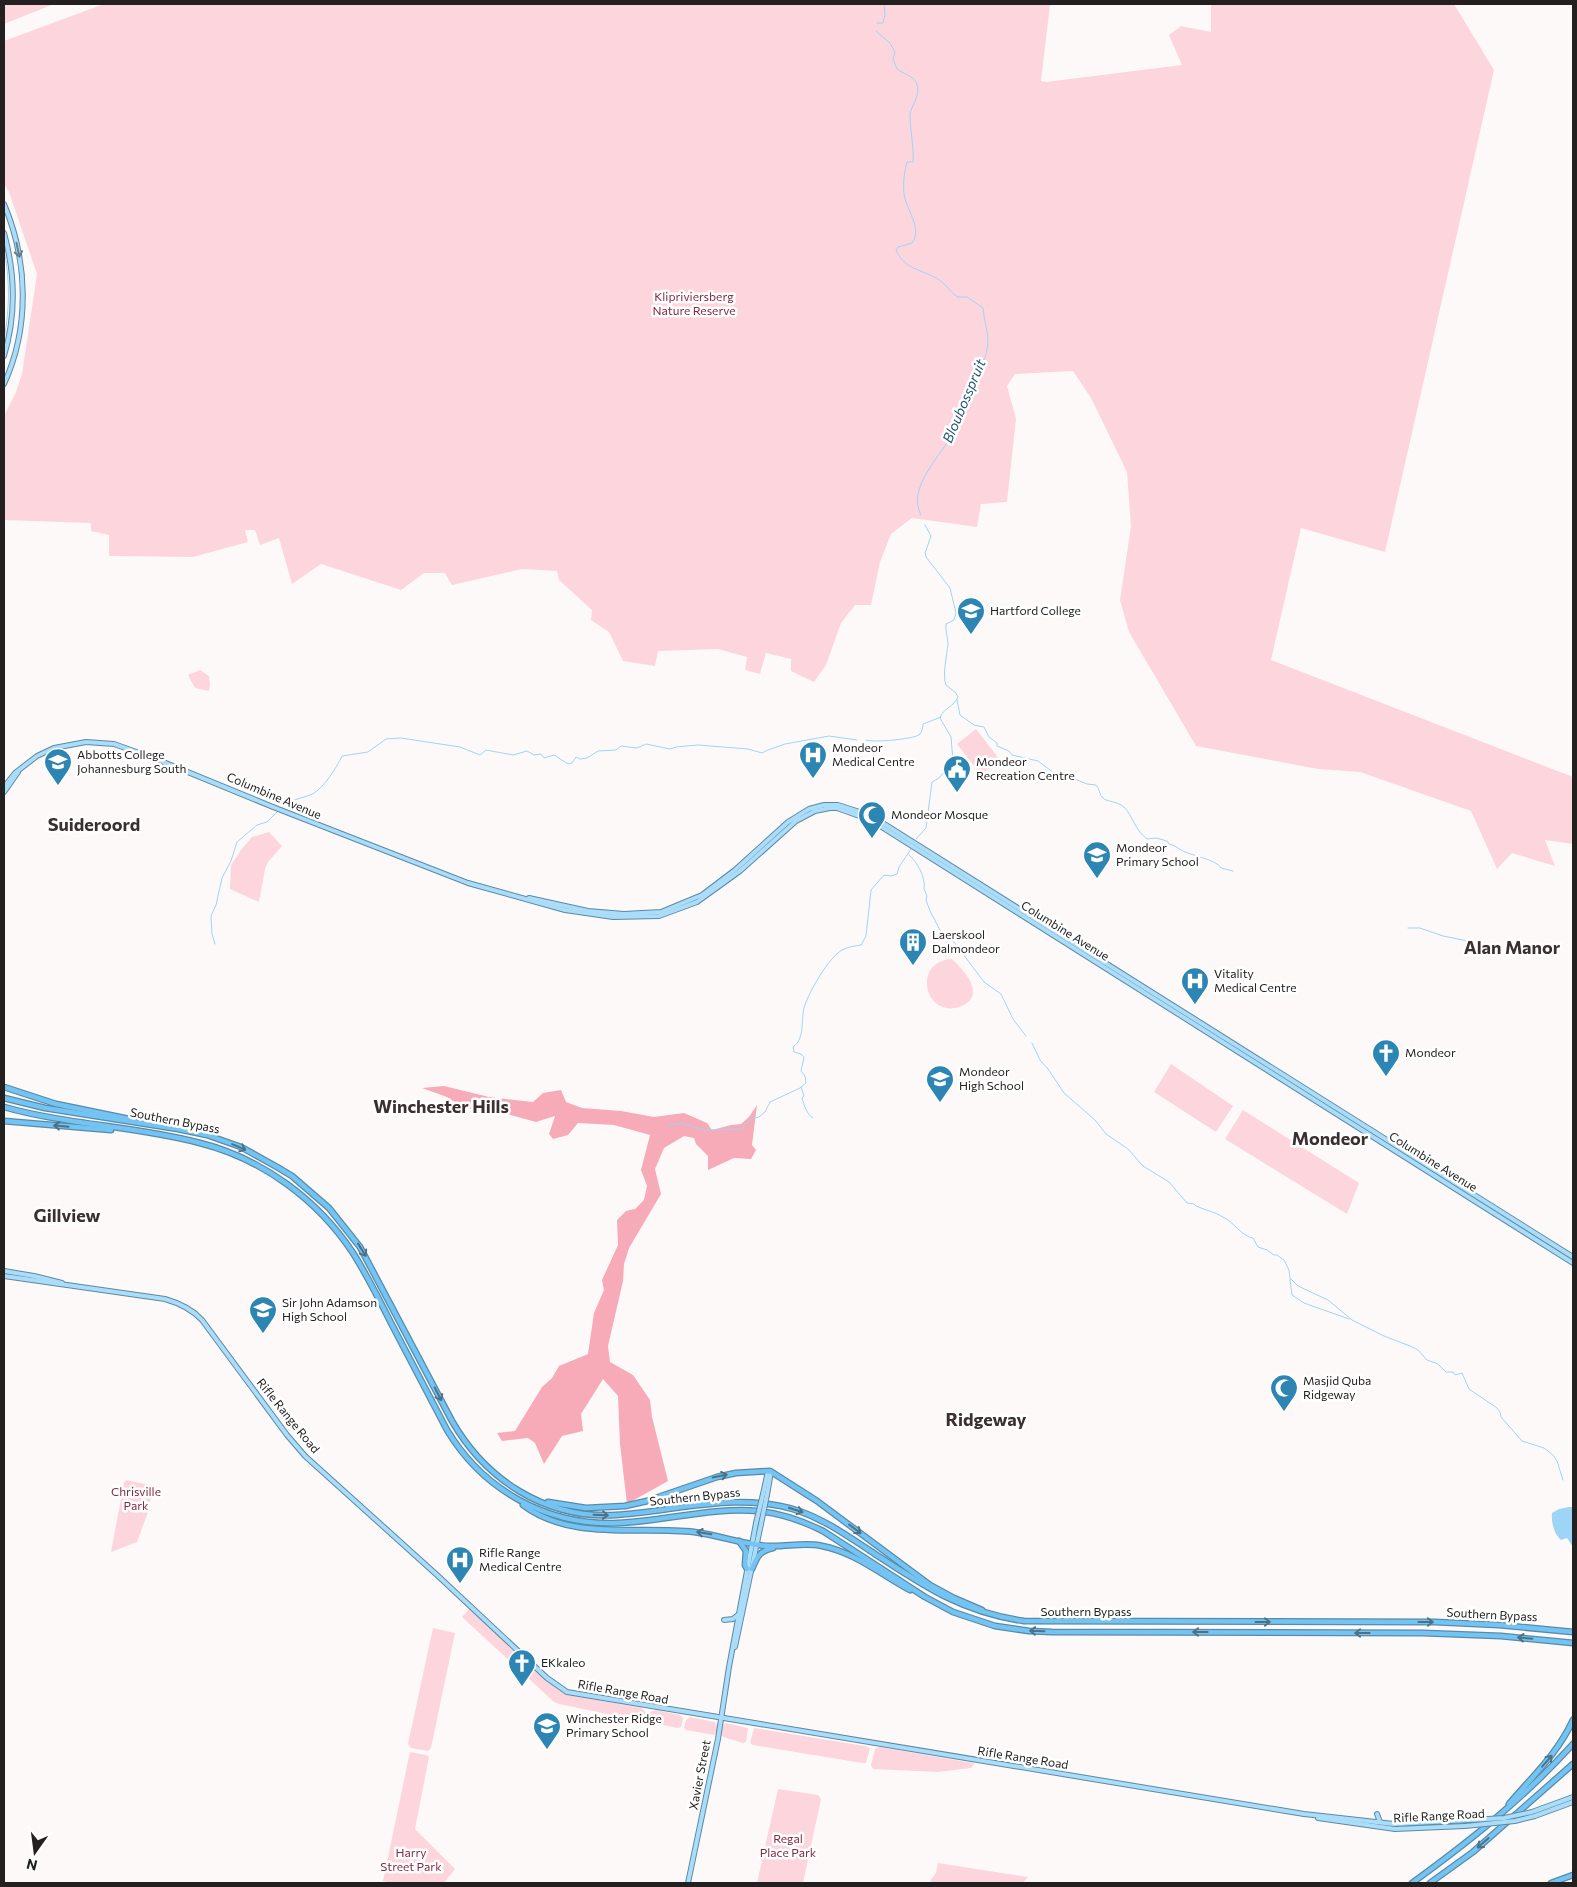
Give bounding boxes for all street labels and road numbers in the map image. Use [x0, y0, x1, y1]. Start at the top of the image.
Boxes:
street label: Columbine Avenue [225, 769, 324, 821]
street label: Columbine Avenue [1019, 897, 1112, 963]
street label: Southern Bypass [129, 1104, 221, 1136]
street label: Columbine Avenue [1387, 1128, 1480, 1194]
street label: Rifle Range Road [254, 1375, 323, 1455]
street label: Southern Bypass [649, 1484, 741, 1508]
street label: Southern Bypass [1040, 1604, 1132, 1618]
street label: Southern Bypass [1446, 1605, 1538, 1623]
street label: Rifle Range Road [577, 1676, 670, 1706]
street label: Xavier Street [685, 1739, 713, 1811]
street label: Rifle Range Road [977, 1743, 1070, 1771]
street label: Rifle Range Road [1393, 1806, 1485, 1824]

